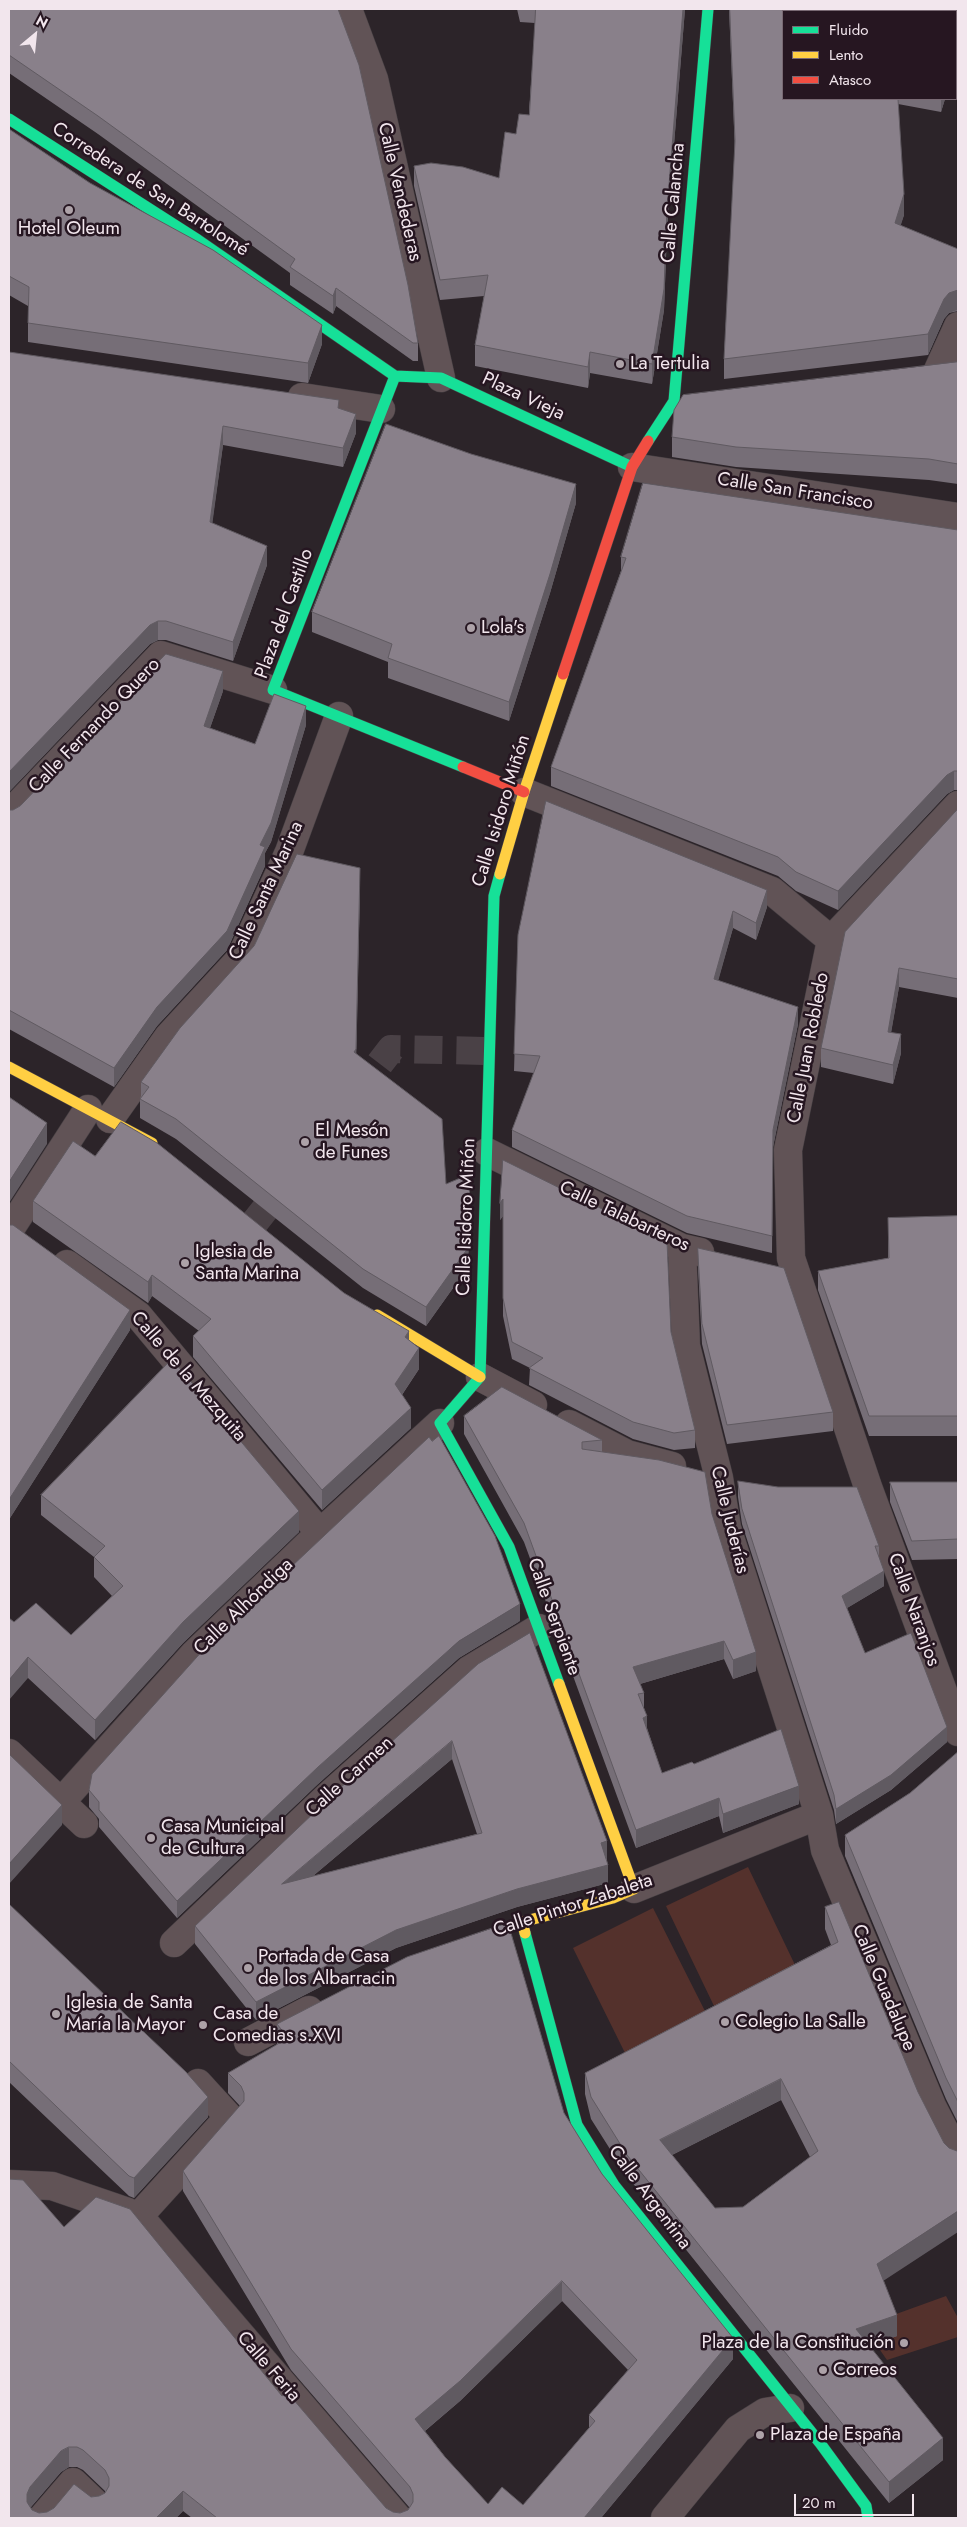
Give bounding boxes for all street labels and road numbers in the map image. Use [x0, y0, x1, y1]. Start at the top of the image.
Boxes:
street label: Corredera de San Bartolomé [47, 118, 253, 262]
street label: Calle Vendederas [372, 120, 426, 264]
street label: Calle Calancha [657, 142, 691, 264]
street label: Plaza Vieja [478, 368, 568, 426]
street label: Calle San Francisco [715, 468, 875, 516]
street label: Plaza del Castillo [251, 546, 319, 682]
street label: Calle Fernando Quero [25, 654, 165, 798]
street label: Calle Isidoro Miñón [468, 732, 536, 890]
street label: Calle Santa Marina [225, 818, 309, 964]
street label: Calle Juan Robledo [783, 971, 835, 1125]
street label: Calle Isidoro Miñón [453, 1138, 481, 1296]
street label: Calle Talabarteros [555, 1177, 693, 1257]
street label: Calle de la Mezquita [125, 1307, 251, 1447]
street label: Calle Juderías [705, 1464, 753, 1576]
street label: Calle Naranjos [882, 1550, 944, 1670]
street label: Calle Alhóndiga [190, 1554, 298, 1660]
street label: Calle Serpiente [521, 1555, 585, 1679]
street label: Calle Carmen [302, 1732, 398, 1822]
street label: Calle Pintor Zabaleta [490, 1869, 656, 1943]
street label: Calle Guadalupe [846, 1921, 920, 2055]
street label: Calle Argentina [602, 2141, 696, 2255]
street label: Calle Feria [231, 2327, 305, 2407]

